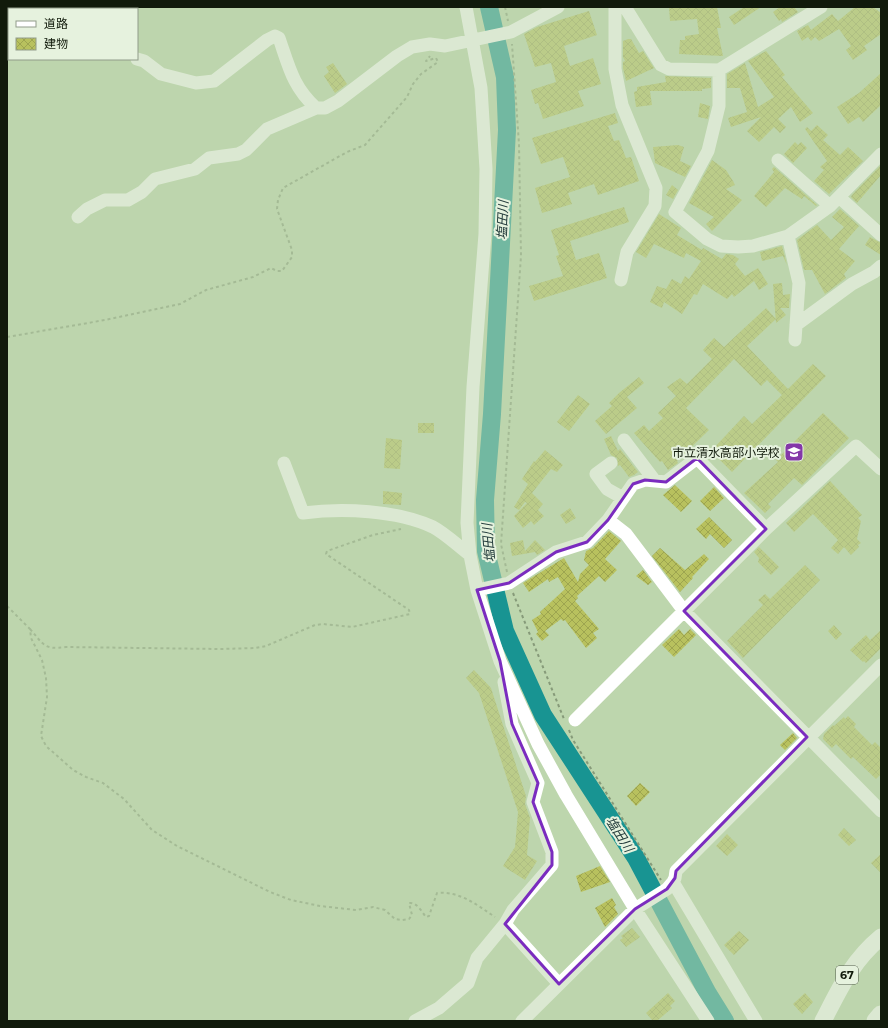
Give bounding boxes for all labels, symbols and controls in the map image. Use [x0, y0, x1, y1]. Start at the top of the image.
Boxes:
legend [8, 8, 138, 60]
text: 道路 [44, 16, 68, 31]
text: 建物 [44, 36, 68, 51]
water label: 塩田川 [493, 198, 511, 240]
school or university icon: 市立清水高部小学校 [783, 441, 805, 463]
place label: 市立清水高部小学校 [672, 445, 780, 460]
water label: 塩田川 [478, 521, 498, 563]
water label: 塩田川 [603, 813, 638, 856]
road number: 67 [836, 966, 858, 984]

